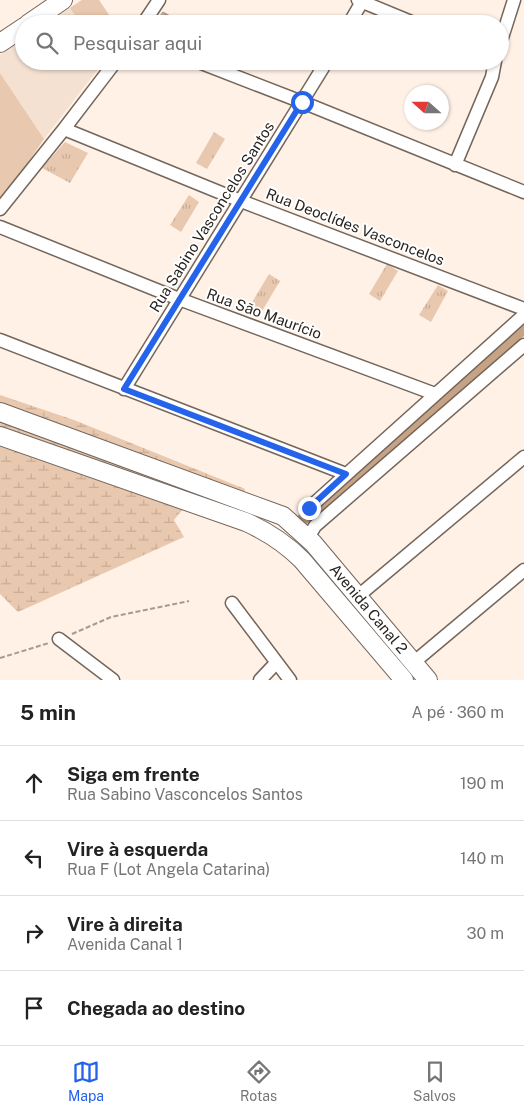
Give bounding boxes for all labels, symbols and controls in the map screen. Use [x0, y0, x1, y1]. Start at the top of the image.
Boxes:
search box [15, 15, 509, 70]
icon: search [33, 29, 61, 57]
text: Pesquisar aqui [73, 32, 202, 54]
north arrow [404, 85, 449, 130]
route start [291, 91, 314, 114]
street label: Rua Sabino Vasconcelos Santos [146, 118, 277, 315]
street label: Rua Deoclídes Vasconcelos [264, 185, 447, 268]
street label: Rua São Maurício [204, 285, 324, 342]
route end [298, 497, 321, 520]
street label: Avenida Canal 2 [326, 560, 411, 657]
text: 5 min [20, 700, 76, 725]
text: A pé · 360 m [412, 703, 504, 722]
text: Siga em frente [67, 763, 200, 785]
icon: ahead [20, 769, 48, 797]
text: 190 m [460, 774, 504, 793]
text: Rua Sabino Vasconcelos Santos [67, 785, 303, 804]
text: Vire à esquerda [67, 838, 208, 860]
icon: left [20, 844, 48, 872]
text: 140 m [460, 849, 504, 868]
text: Rua F (Lot Angela Catarina) [67, 860, 270, 879]
text: Vire à direita [67, 913, 183, 935]
icon: right [20, 919, 48, 947]
text: 30 m [467, 924, 504, 943]
text: Avenida Canal 1 [67, 935, 183, 954]
icon: arrive [20, 994, 48, 1022]
text: Chegada ao destino [67, 997, 245, 1019]
tab: Mapa [68, 1058, 104, 1104]
tab: Rotas [240, 1058, 277, 1104]
tab: Salvos [413, 1058, 456, 1104]

